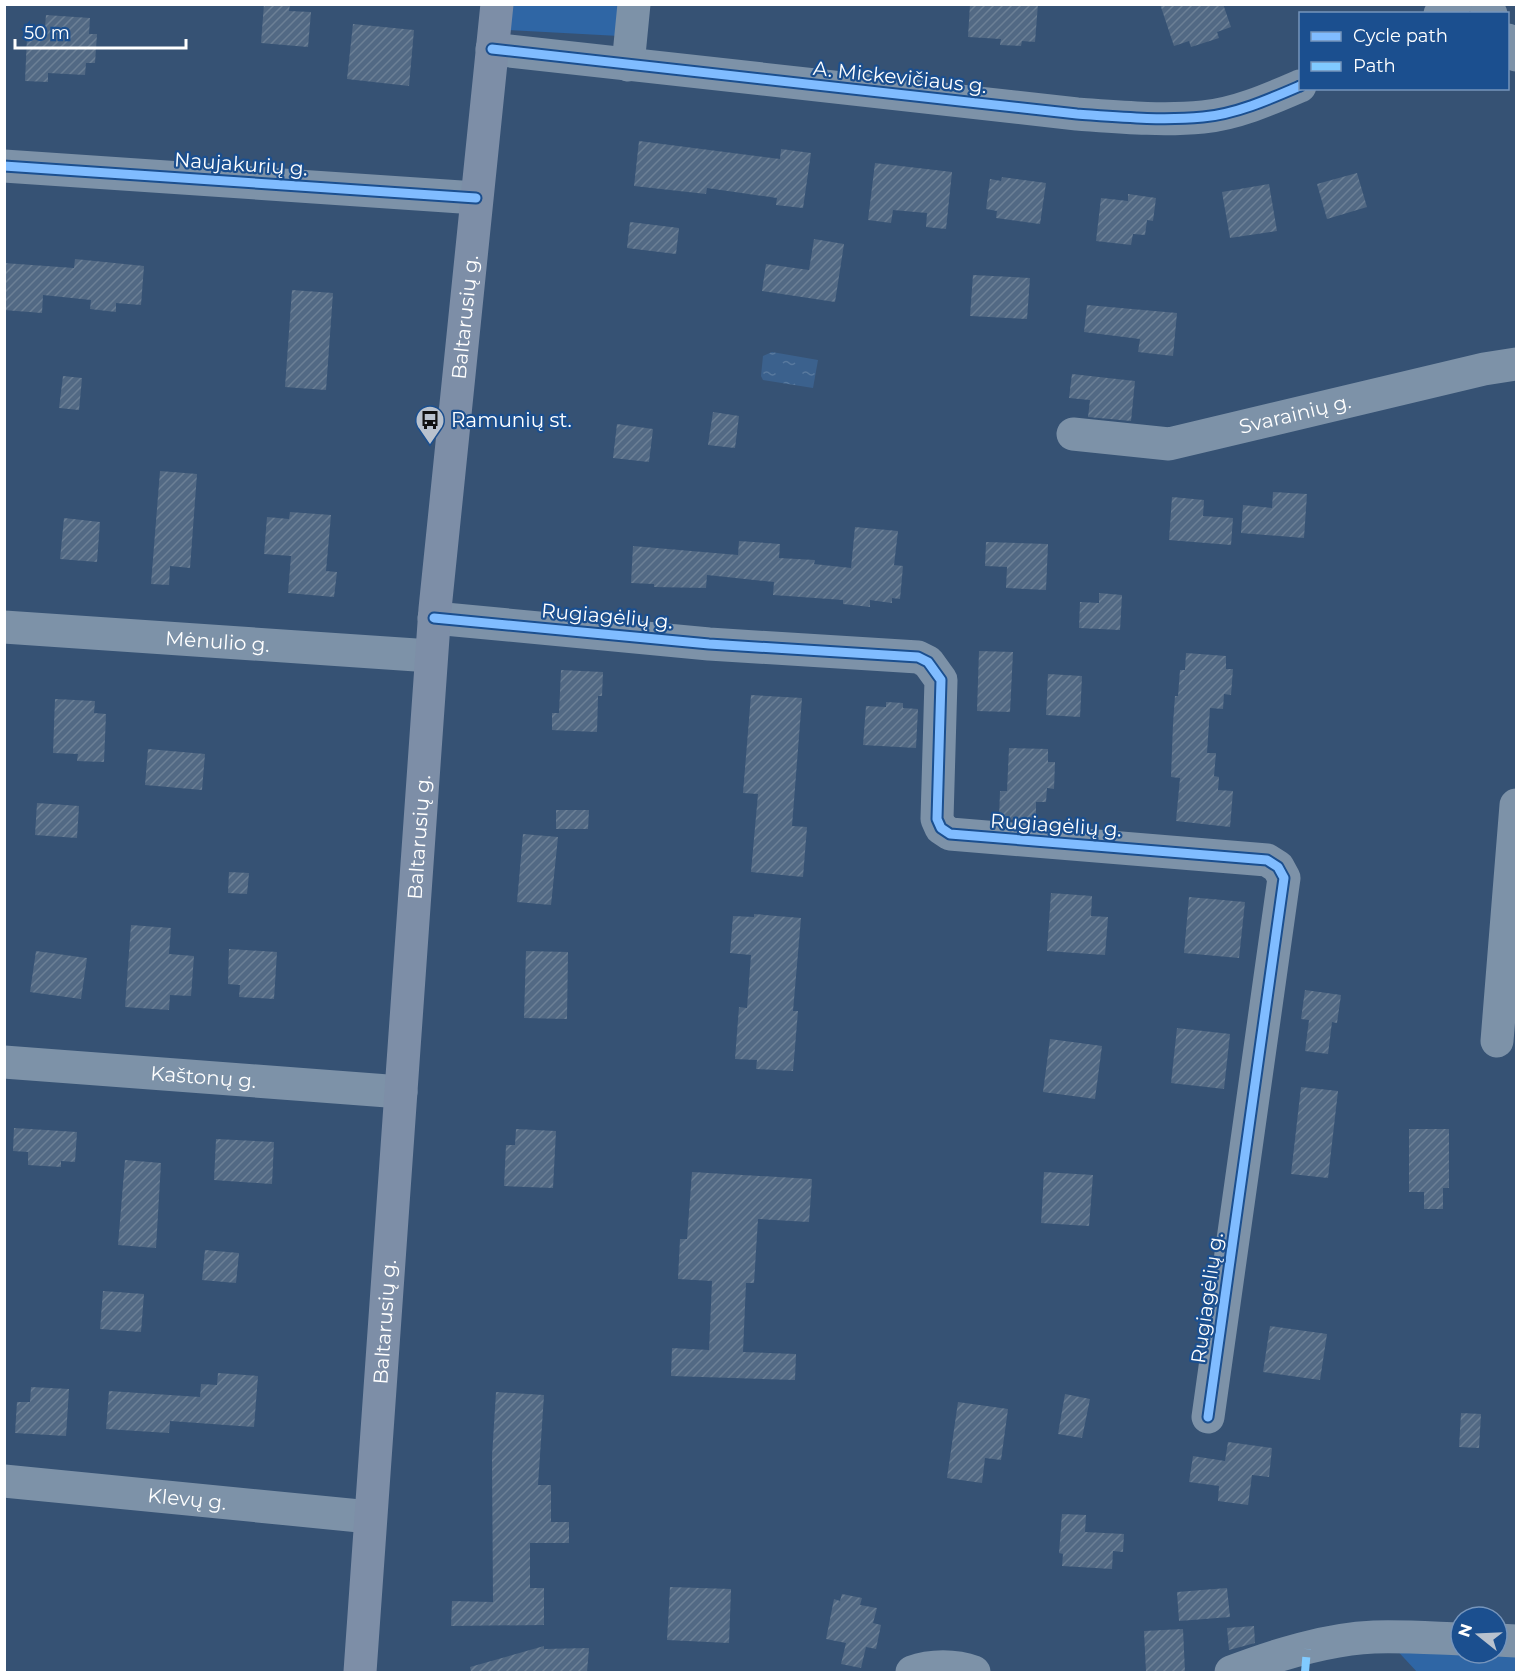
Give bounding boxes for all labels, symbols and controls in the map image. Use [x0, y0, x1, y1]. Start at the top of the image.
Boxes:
scale bar [15, 12, 186, 50]
legend [1299, 12, 1509, 90]
text: 50 m [24, 22, 70, 44]
text: Cycle path [1353, 25, 1448, 47]
text: Path [1353, 55, 1396, 77]
street label: A. Mickevičiaus g. [812, 56, 988, 98]
street label: Naujakurių g. [173, 147, 309, 181]
street label: Baltarusių g. [447, 254, 483, 381]
street label: Svarainių g. [1237, 389, 1353, 439]
bus stop icon: Ramunių st. [414, 404, 446, 446]
place label: Ramunių st. [451, 408, 572, 432]
street label: Rugiagėlių g. [540, 598, 674, 634]
street label: Mėnulio g. [164, 626, 271, 657]
street label: Baltarusių g. [403, 774, 435, 900]
street label: Rugiagėlių g. [989, 808, 1123, 842]
street label: Kaštonų g. [150, 1061, 257, 1093]
street label: Rugiagėlių g. [1186, 1231, 1228, 1365]
street label: Baltarusių g. [368, 1259, 401, 1385]
street label: Klevų g. [147, 1483, 228, 1515]
north arrow [1449, 1605, 1509, 1665]
text: N [1454, 1621, 1476, 1640]

